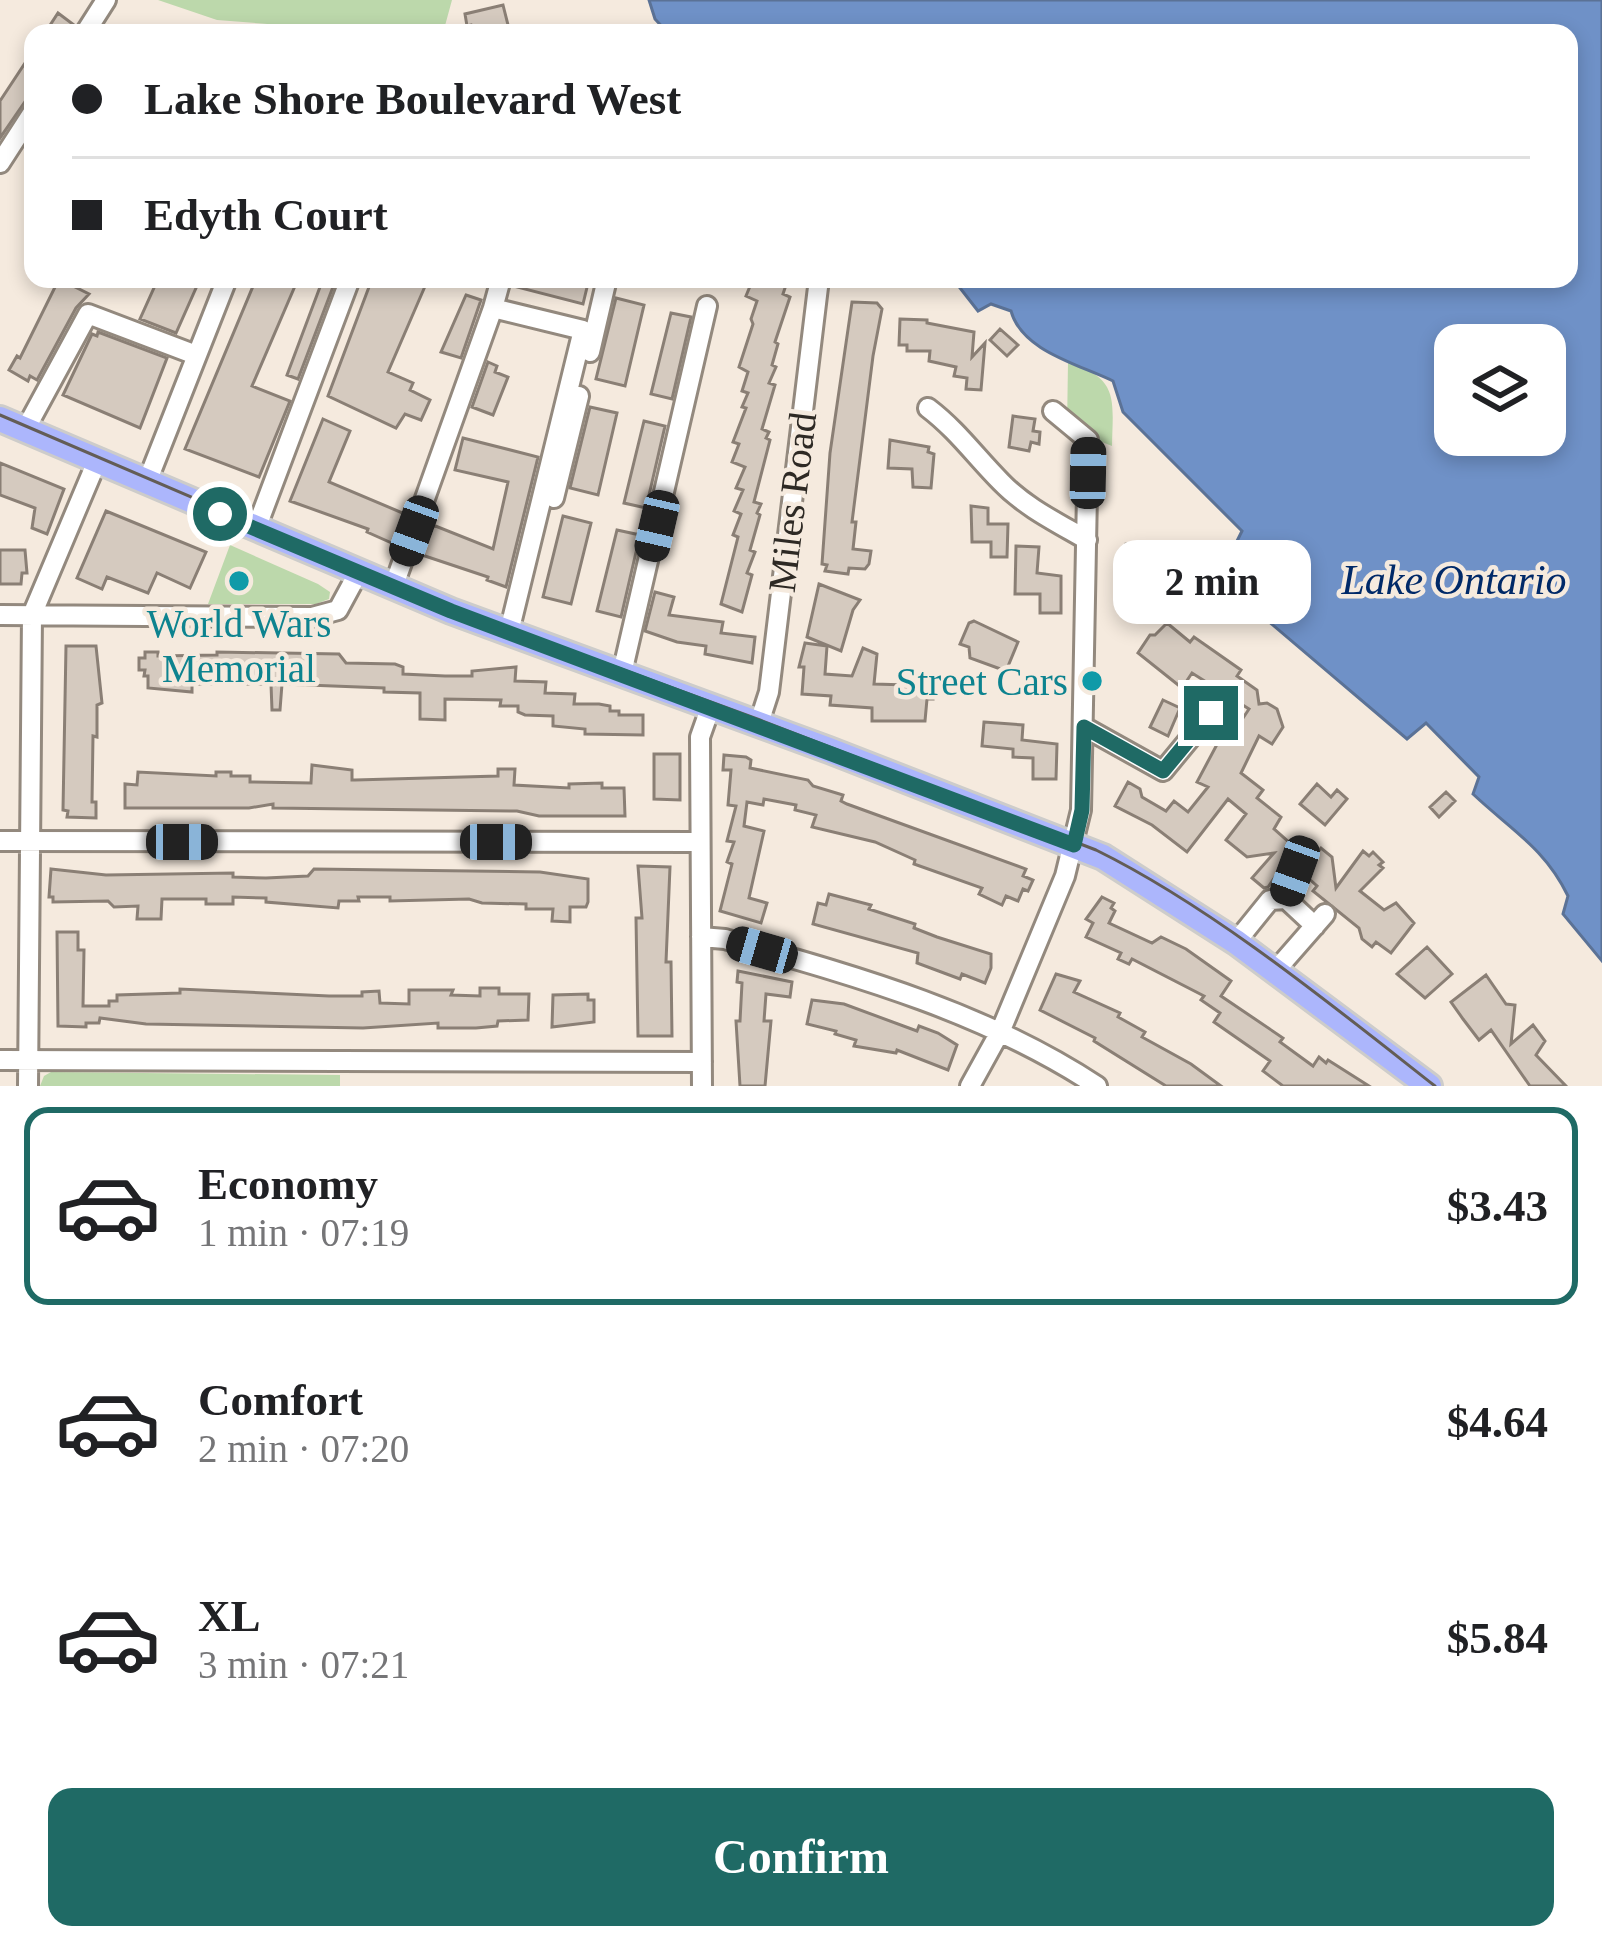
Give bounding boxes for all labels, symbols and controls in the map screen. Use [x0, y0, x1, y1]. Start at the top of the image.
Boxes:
text: Lake Shore Boulevard West [144, 74, 681, 124]
text: Edyth Court [144, 190, 388, 240]
map controls [1434, 324, 1566, 456]
button: layers [1434, 324, 1566, 456]
street label: Miles Road [760, 409, 824, 594]
car [1069, 437, 1107, 509]
route start [193, 487, 247, 541]
car [631, 487, 683, 565]
car [385, 491, 443, 571]
callout: 2 min [1112, 539, 1310, 623]
water label: Lake Ontario [1340, 557, 1567, 603]
text: 2 min [1165, 560, 1259, 603]
marker: World Wars Memorial [226, 568, 252, 594]
place label: World Wars Memorial [147, 602, 331, 690]
place label: Street Cars [896, 660, 1068, 703]
marker: Street Cars [1079, 668, 1105, 694]
route end [1184, 686, 1238, 740]
car [146, 824, 218, 860]
car [460, 824, 532, 860]
car [1266, 831, 1324, 911]
car [722, 923, 802, 977]
icon: car [54, 1152, 162, 1260]
text: Economy [198, 1159, 378, 1209]
text: $3.43 [1447, 1181, 1548, 1231]
text: 1 min · 07:19 [198, 1211, 409, 1254]
icon: car [54, 1368, 162, 1476]
text: Comfort [198, 1375, 363, 1425]
text: $4.64 [1447, 1397, 1548, 1447]
text: 2 min · 07:20 [198, 1427, 409, 1470]
icon: car [54, 1584, 162, 1692]
text: XL [198, 1591, 261, 1641]
text: $5.84 [1447, 1613, 1548, 1663]
text: 3 min · 07:21 [198, 1643, 409, 1686]
button: Confirm [48, 1788, 1554, 1926]

